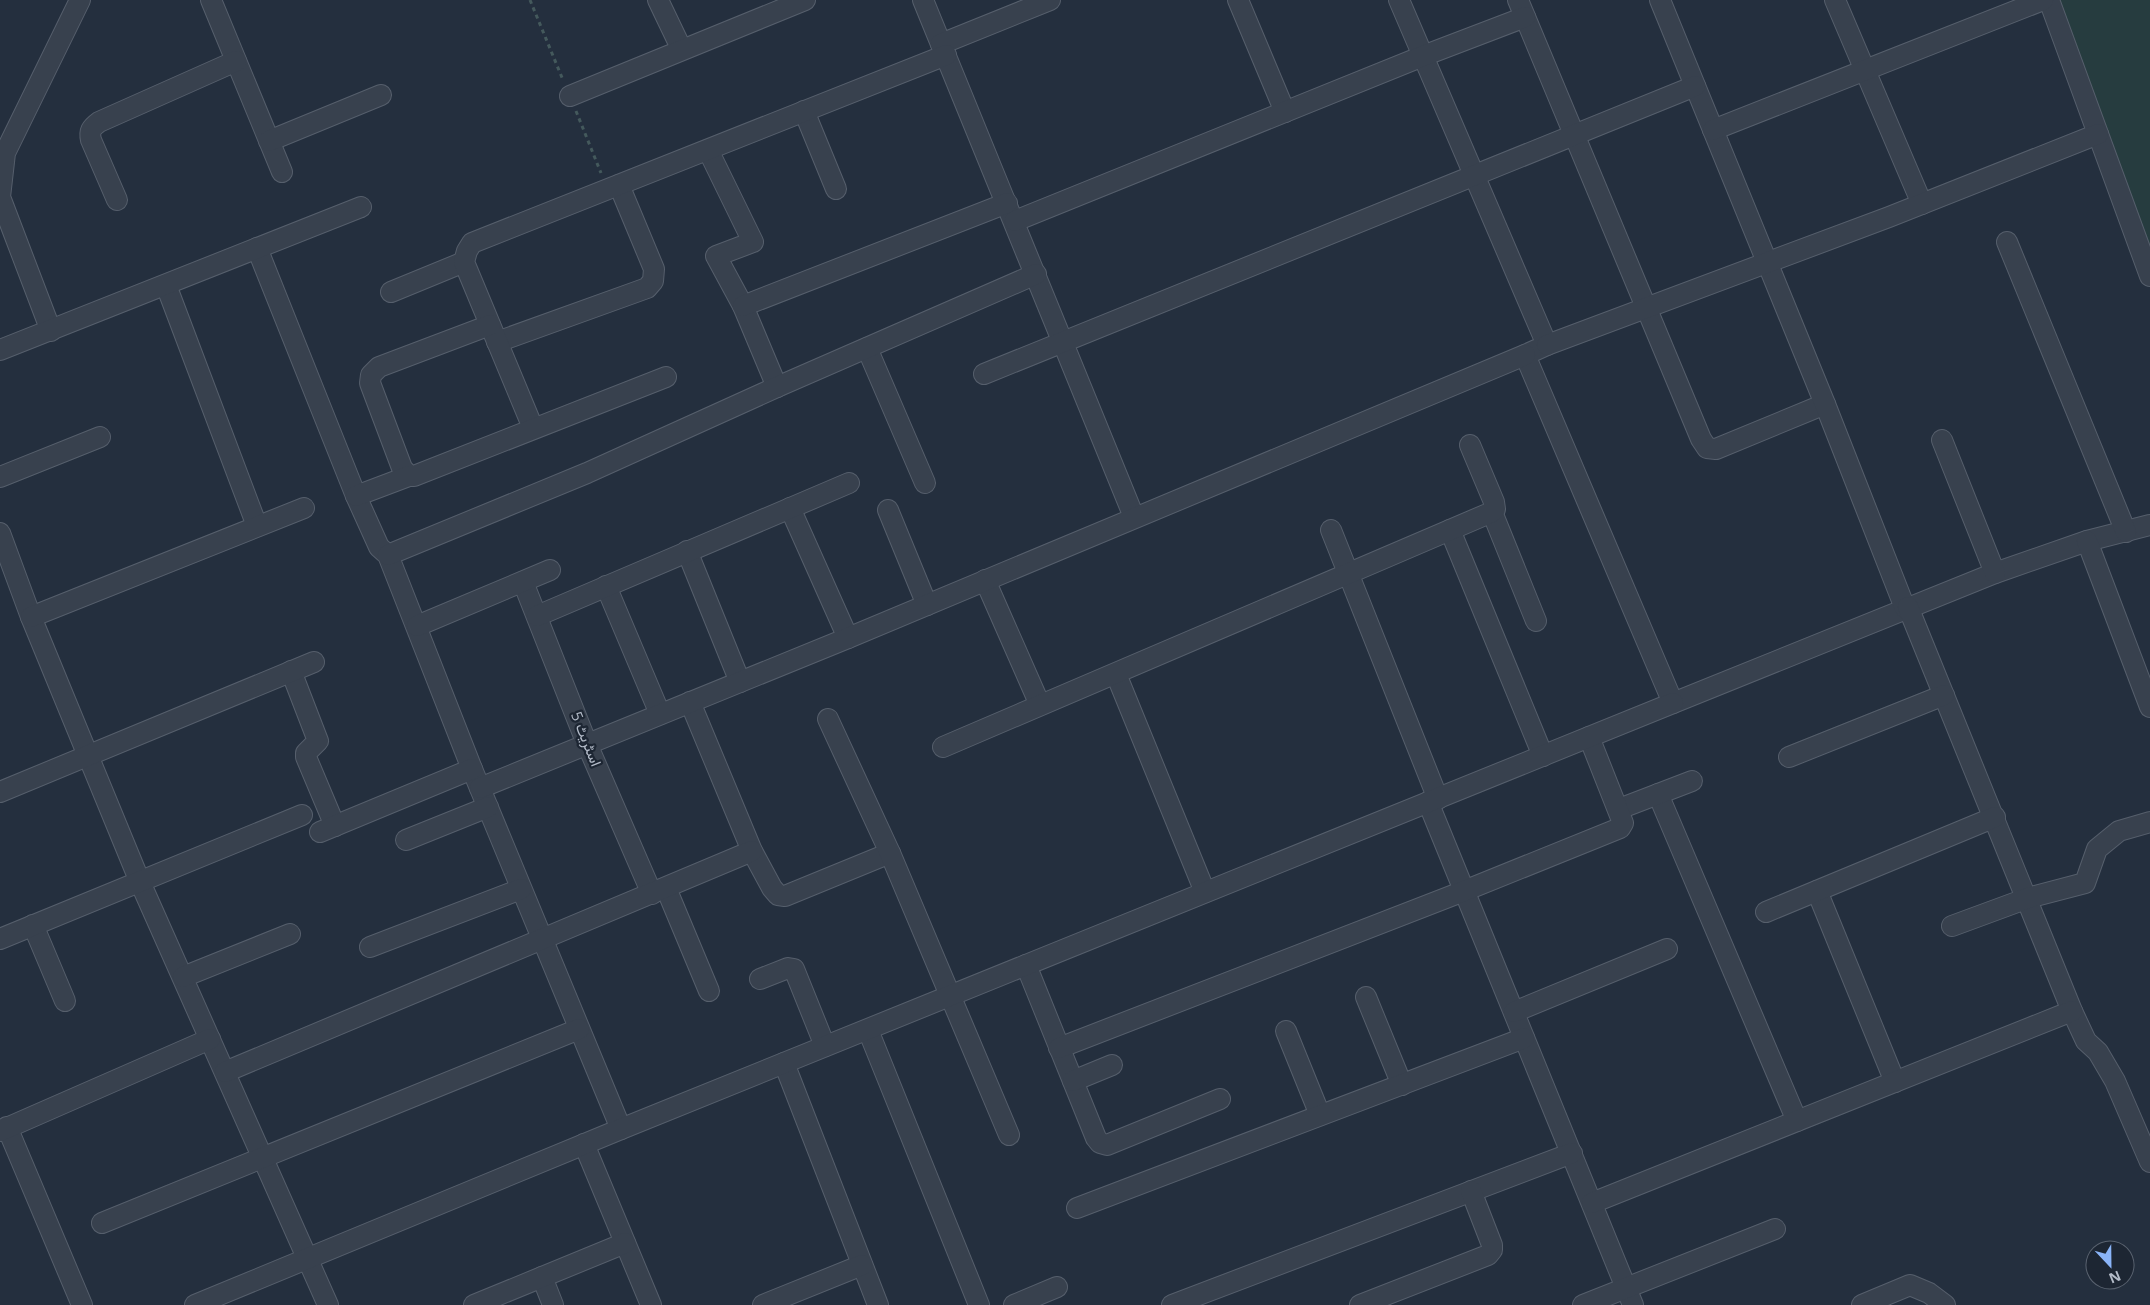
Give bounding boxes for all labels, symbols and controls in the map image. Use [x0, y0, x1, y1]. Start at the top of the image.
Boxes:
street label: اسٹریٹ 5 [567, 708, 607, 769]
north arrow [2085, 1240, 2135, 1290]
text: N [2106, 1267, 2124, 1288]

